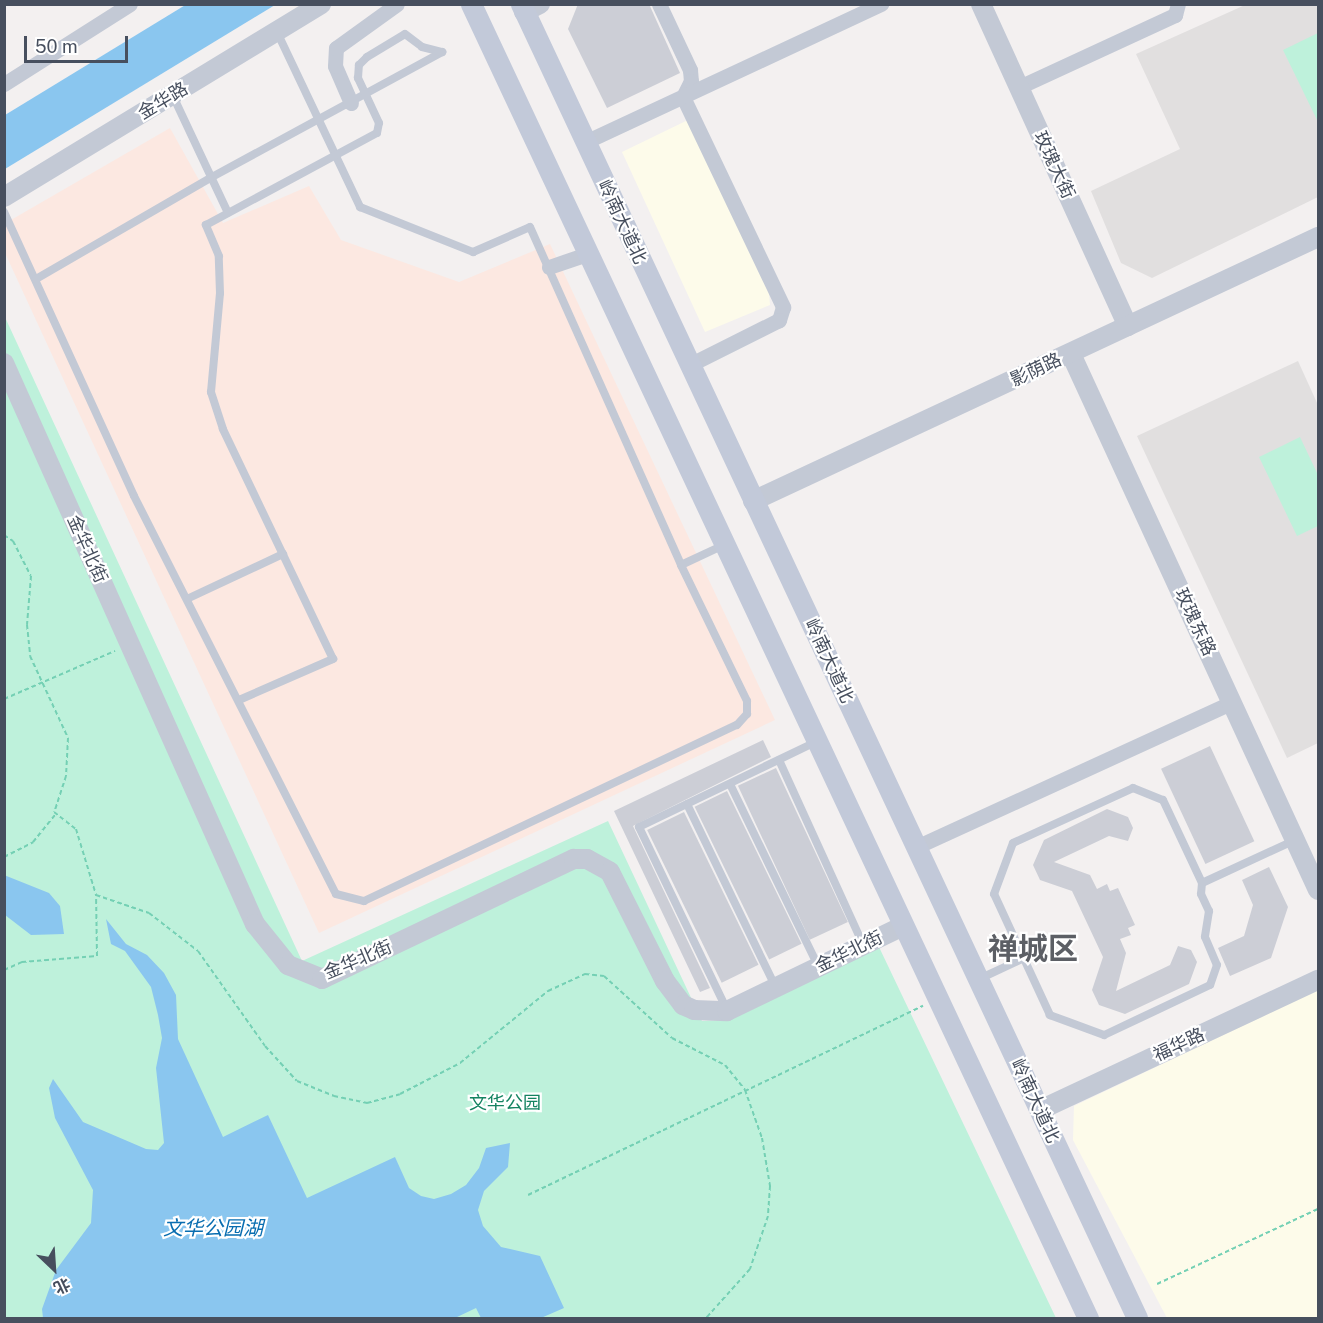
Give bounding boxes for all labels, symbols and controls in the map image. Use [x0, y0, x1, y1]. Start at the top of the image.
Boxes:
scale bar [27, 24, 130, 62]
text: 50 m [35, 36, 78, 57]
street label: 金华路 [134, 78, 192, 124]
street label: 玫瑰大街 [1029, 128, 1079, 202]
street label: 岭南大道北 [593, 177, 651, 267]
street label: 影荫路 [1007, 349, 1065, 391]
street label: 金华北街 [62, 512, 112, 586]
street label: 玫瑰东路 [1170, 585, 1220, 659]
street label: 岭南大道北 [800, 616, 858, 706]
street label: 金华北街 [812, 927, 886, 977]
district label: 禅城区 [988, 930, 1078, 966]
street label: 金华北街 [321, 936, 395, 984]
street label: 福华路 [1150, 1024, 1208, 1066]
street label: 岭南大道北 [1006, 1056, 1064, 1146]
park label: 文华公园 [469, 1092, 541, 1114]
water label: 文华公园湖 [163, 1216, 263, 1240]
north arrow [24, 1239, 84, 1299]
text: 北 [51, 1274, 73, 1298]

